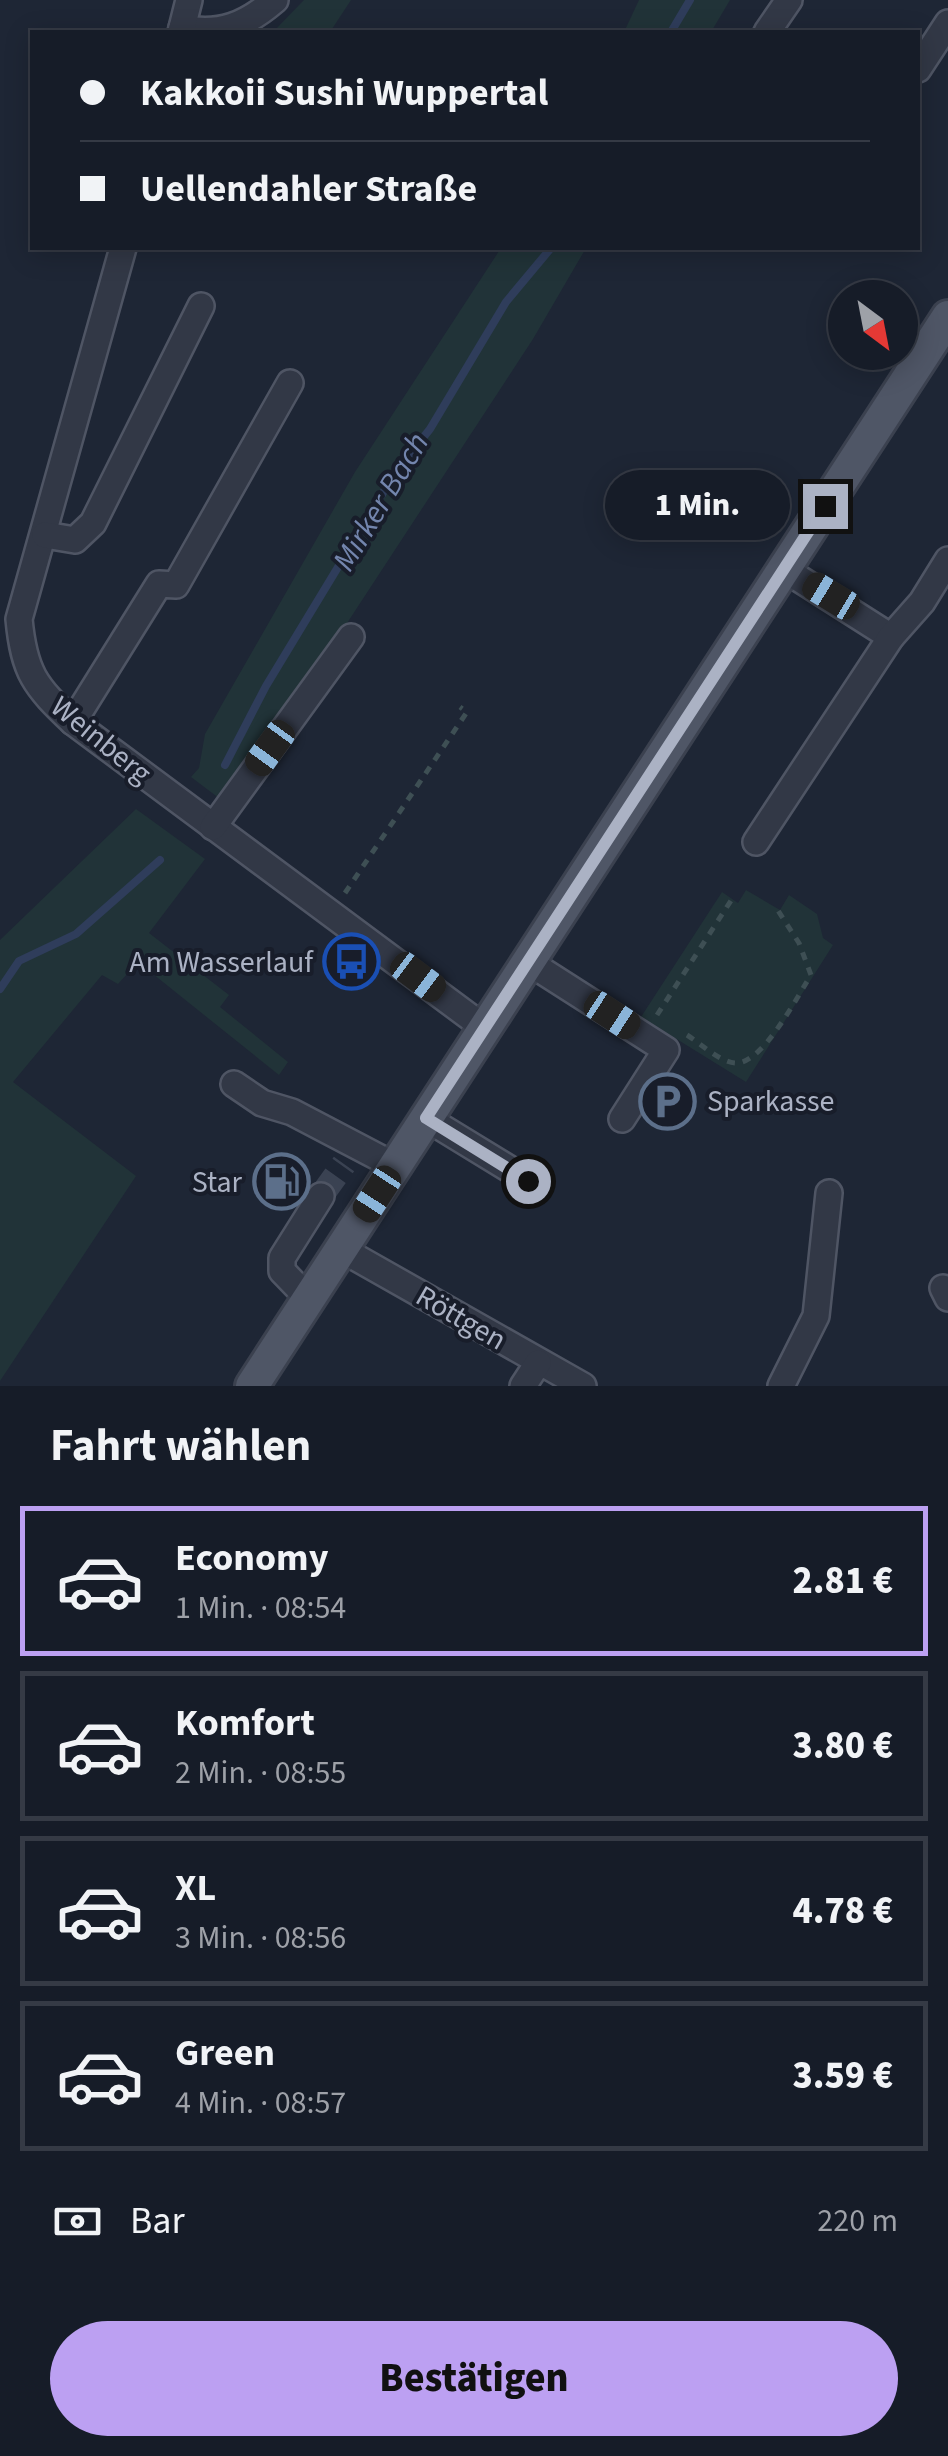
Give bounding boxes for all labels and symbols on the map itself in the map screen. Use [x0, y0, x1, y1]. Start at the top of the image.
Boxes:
north arrow [828, 280, 918, 370]
water label: Mirker Bach [321, 424, 441, 580]
callout: 1 Min. [605, 471, 790, 541]
route end [803, 484, 848, 529]
car [798, 568, 864, 624]
street label: Weinberg [41, 686, 161, 794]
car [240, 715, 300, 781]
bus stop icon: Am Wasserlauf [322, 932, 382, 992]
place label: Am Wasserlauf [129, 941, 314, 984]
car [385, 947, 451, 1007]
car [579, 986, 645, 1044]
parking icon: Sparkasse [638, 1071, 698, 1131]
place label: Sparkasse [707, 1080, 834, 1123]
fuel station icon: Star [251, 1152, 311, 1212]
route start [506, 1159, 551, 1204]
place label: Star [192, 1161, 243, 1204]
car [348, 1161, 406, 1227]
street label: Röttgen [408, 1275, 514, 1361]

